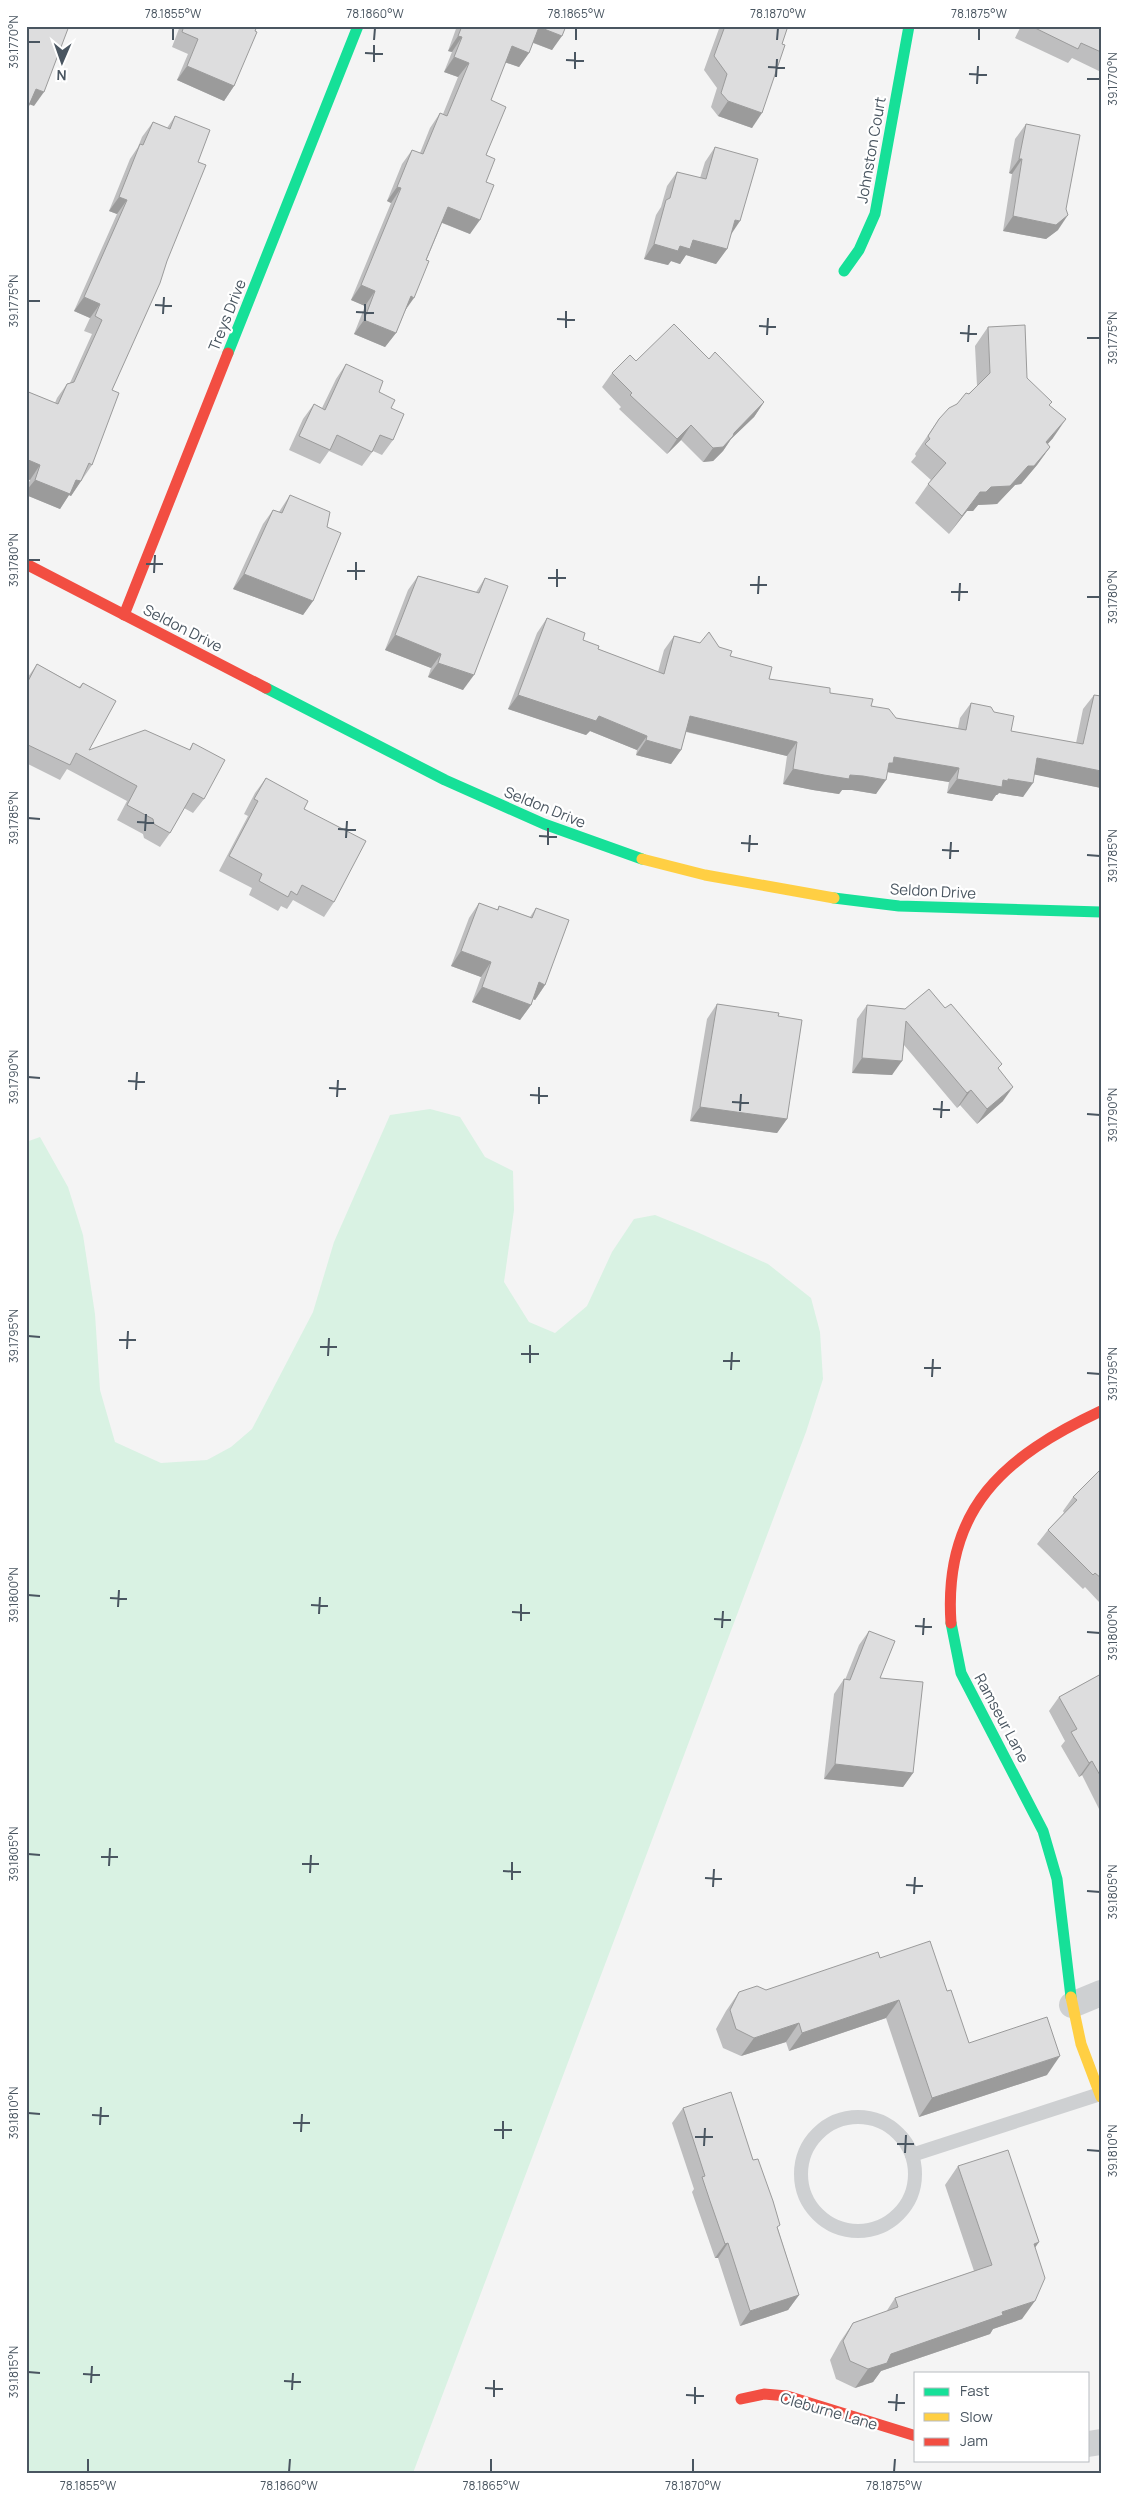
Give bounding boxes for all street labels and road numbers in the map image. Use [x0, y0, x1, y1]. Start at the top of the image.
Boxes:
street label: Johnston Court [851, 95, 891, 205]
street label: Treys Drive [203, 276, 251, 354]
street label: Seldon Drive [140, 599, 226, 657]
street label: Seldon Drive [501, 781, 589, 833]
street label: Seldon Drive [889, 878, 977, 904]
street label: Ramseur Lane [970, 1670, 1034, 1766]
street label: Cleburne Lane [778, 2387, 880, 2435]

